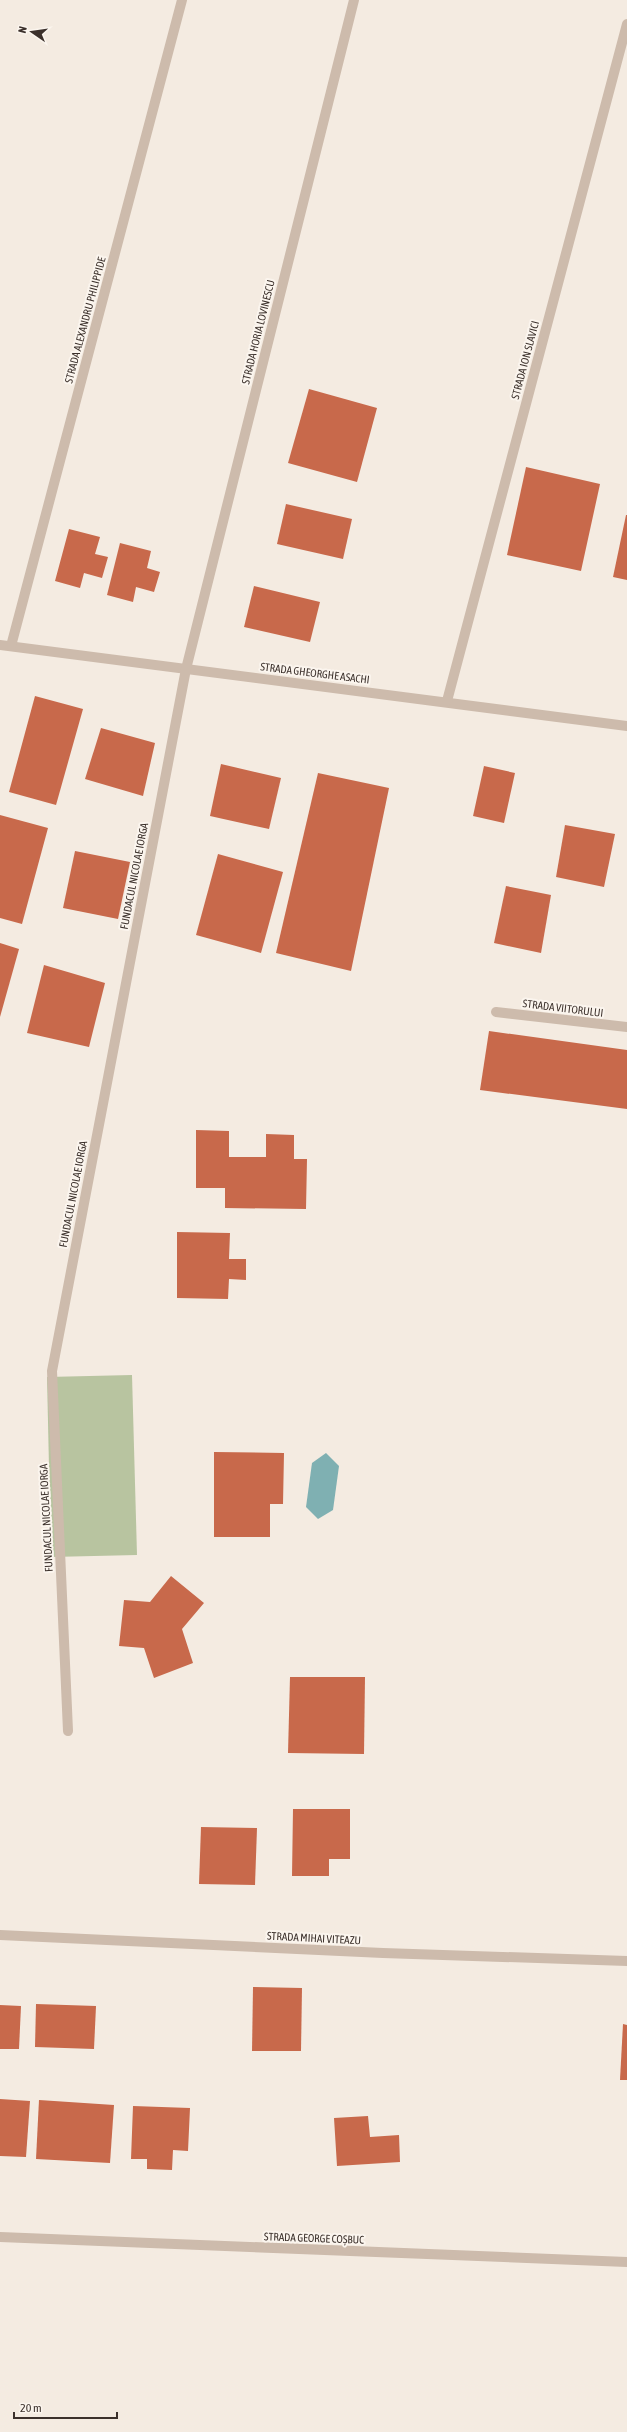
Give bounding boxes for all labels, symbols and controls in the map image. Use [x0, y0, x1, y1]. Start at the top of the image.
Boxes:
north arrow [12, 12, 52, 52]
text: N [16, 25, 29, 34]
street label: STRADA ALEXANDRU PHILIPPIDE [62, 255, 108, 384]
street label: STRADA HORIA LOVINESCU [239, 279, 277, 385]
street label: STRADA ION SLAVICI [509, 320, 541, 400]
street label: STRADA GHEORGHE ASACHI [260, 660, 370, 686]
street label: FUNDACUL NICOLAE IORGA [118, 821, 150, 930]
street label: STRADA VIITORULUI [522, 997, 604, 1019]
street label: FUNDACUL NICOLAE IORGA [57, 1139, 89, 1248]
street label: FUNDACUL NICOLAE IORGA [37, 1463, 55, 1572]
street label: STRADA MIHAI VITEAZU [267, 1930, 361, 1946]
street label: STRADA GEORGE COȘBUC [264, 2230, 364, 2246]
scale bar [14, 2394, 117, 2420]
text: 20 m [20, 2401, 42, 2415]

